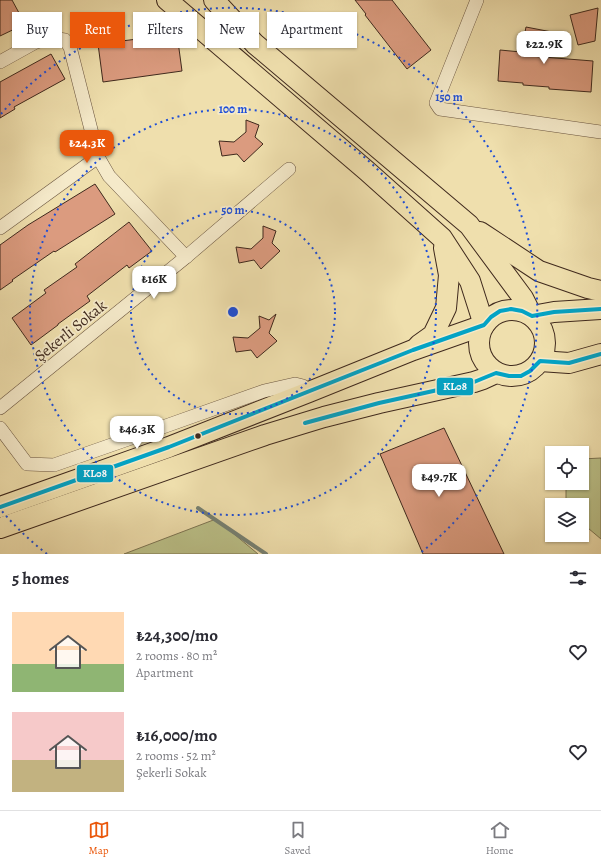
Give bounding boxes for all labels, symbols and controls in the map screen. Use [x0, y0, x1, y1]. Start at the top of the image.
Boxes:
chip: Buy [12, 12, 62, 48]
chip: Rent [70, 12, 125, 48]
chip: Filters [133, 12, 197, 48]
chip: New [205, 12, 259, 48]
chip: Apartment [267, 12, 357, 48]
pin: ₺22.9K [511, 31, 577, 65]
text: ₺22.9K [525, 35, 563, 52]
text: 150 m [435, 89, 463, 105]
text: 100 m [219, 101, 247, 117]
pin: ₺24.3K [54, 130, 120, 164]
text: ₺24.3K [69, 134, 105, 151]
text: 50 m [221, 202, 245, 218]
pin: ₺16K [130, 266, 178, 300]
text: ₺16K [141, 270, 167, 287]
street label: Şekerli Sokak [30, 295, 111, 367]
centre of rings [226, 305, 240, 319]
line badge: KL08 [436, 377, 474, 396]
text: KL08 [443, 379, 467, 394]
pin: ₺46.3K [104, 416, 170, 450]
text: ₺46.3K [119, 420, 155, 437]
unlabelled marker [193, 431, 203, 441]
map controls [545, 446, 589, 542]
button: locate [545, 446, 589, 490]
line badge: KL08 [76, 464, 114, 483]
pin: ₺49.7K [406, 464, 472, 498]
text: KL08 [83, 466, 107, 481]
text: ₺49.7K [421, 468, 457, 485]
button: layers [545, 498, 589, 542]
text: 5 homes [12, 567, 69, 590]
icon: filters [567, 567, 589, 589]
text: ₺24,300/mo [136, 624, 218, 647]
icon: home [44, 628, 92, 676]
icon: heart [567, 641, 589, 663]
text: 2 rooms · 80 m² [136, 647, 217, 664]
text: Apartment [136, 664, 194, 681]
text: ₺16,000/mo [136, 724, 217, 747]
icon: home [44, 728, 92, 776]
icon: heart [567, 741, 589, 763]
text: 2 rooms · 52 m² [136, 747, 216, 764]
text: Şekerli Sokak [136, 764, 207, 781]
tab: Map [88, 819, 110, 858]
tab: Saved [285, 819, 311, 858]
tab: Home [486, 819, 513, 858]

